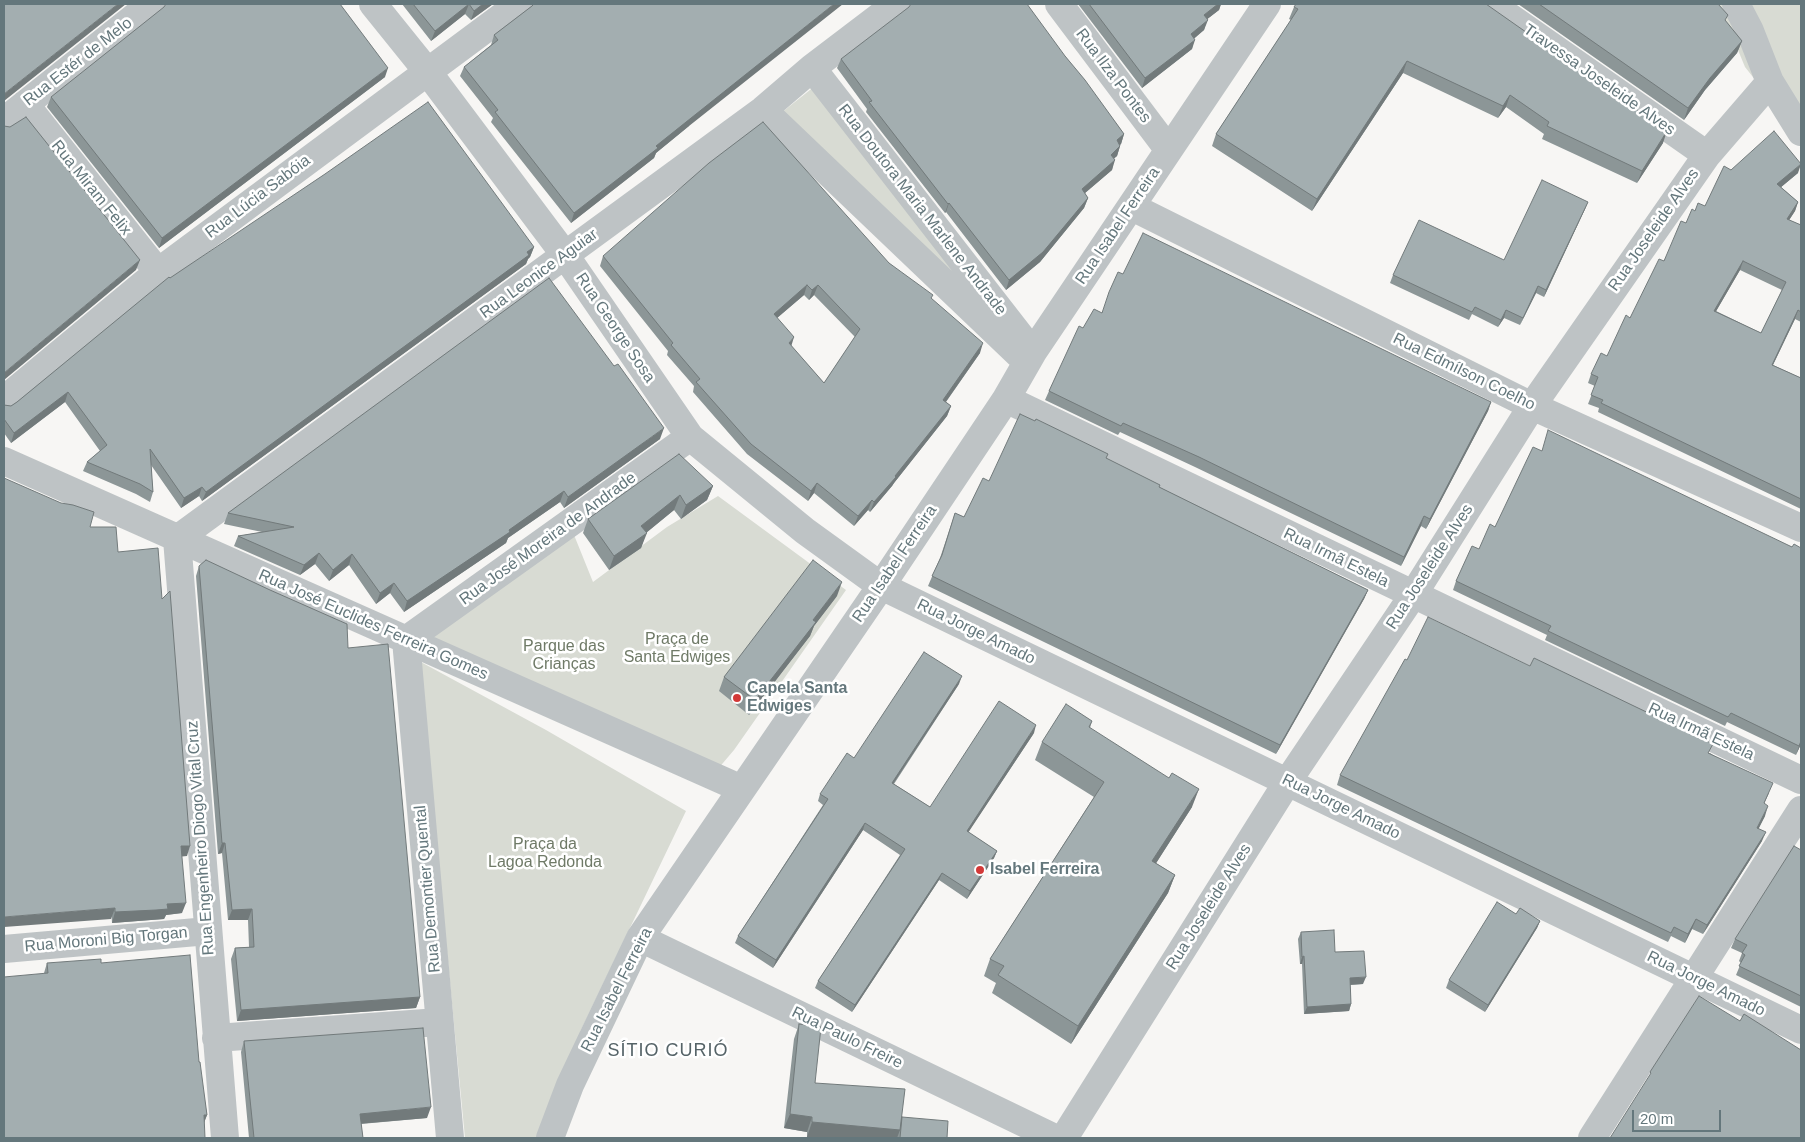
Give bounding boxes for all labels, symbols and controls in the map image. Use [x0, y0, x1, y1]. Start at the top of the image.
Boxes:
street label: Rua Estér de Melo [20, 14, 136, 110]
street label: Travessa Joseleide Alves [1519, 20, 1679, 140]
street label: Rua Ilza Pontes [1071, 25, 1155, 127]
street label: Rua Doutora Maria Marlene Andrade [834, 101, 1010, 319]
street label: Rua Miram Felix [47, 137, 135, 239]
street label: Rua Lúcia Sabóia [202, 151, 314, 243]
street label: Rua Isabel Ferreira [1072, 164, 1164, 288]
street label: Rua Joseleide Alves [1605, 165, 1703, 295]
street label: Rua Leonice Aguiar [477, 225, 601, 323]
street label: Rua George Sosa [571, 270, 659, 386]
street label: Rua Edmílson Coelho [1390, 329, 1538, 415]
street label: Rua José Moreira de Andrade [456, 469, 640, 609]
street label: Rua Joseleide Alves [1382, 501, 1478, 633]
street label: Rua Isabel Ferreira [849, 502, 941, 626]
street label: Rua Irmã Estela [1280, 524, 1392, 592]
street label: Rua José Euclides Ferreira Gomes [255, 566, 491, 684]
street label: Rua Jorge Amado [914, 595, 1038, 669]
park label: Praça de Santa Edwiges [624, 630, 730, 668]
park label: Parque das Crianças [523, 637, 605, 675]
place label: Capela Santa Edwiges [747, 679, 847, 717]
marker: Capela Santa Edwiges [731, 692, 743, 704]
street label: Rua Irmã Estela [1645, 699, 1757, 765]
street label: Rua Engenheiro Diogo Vital Cruz [183, 720, 219, 956]
street label: Rua Jorge Amado [1279, 770, 1403, 844]
street label: Rua Demontier Quental [411, 804, 445, 974]
park label: Praça da Lagoa Redonda [488, 835, 602, 873]
street label: Rua Joseleide Alves [1162, 840, 1256, 974]
place label: Isabel Ferreira [990, 860, 1099, 880]
marker: Isabel Ferreira [974, 864, 986, 876]
street label: Rua Moroni Big Torgan [24, 923, 188, 957]
street label: Rua Isabel Ferreira [577, 925, 657, 1055]
street label: Rua Jorge Amado [1644, 947, 1768, 1021]
street label: Rua Paulo Freire [788, 1003, 906, 1073]
district label: SÍTIO CURIÓ [606, 1040, 730, 1062]
scale bar [1635, 1100, 1724, 1132]
text: 20 m [1640, 1110, 1673, 1127]

